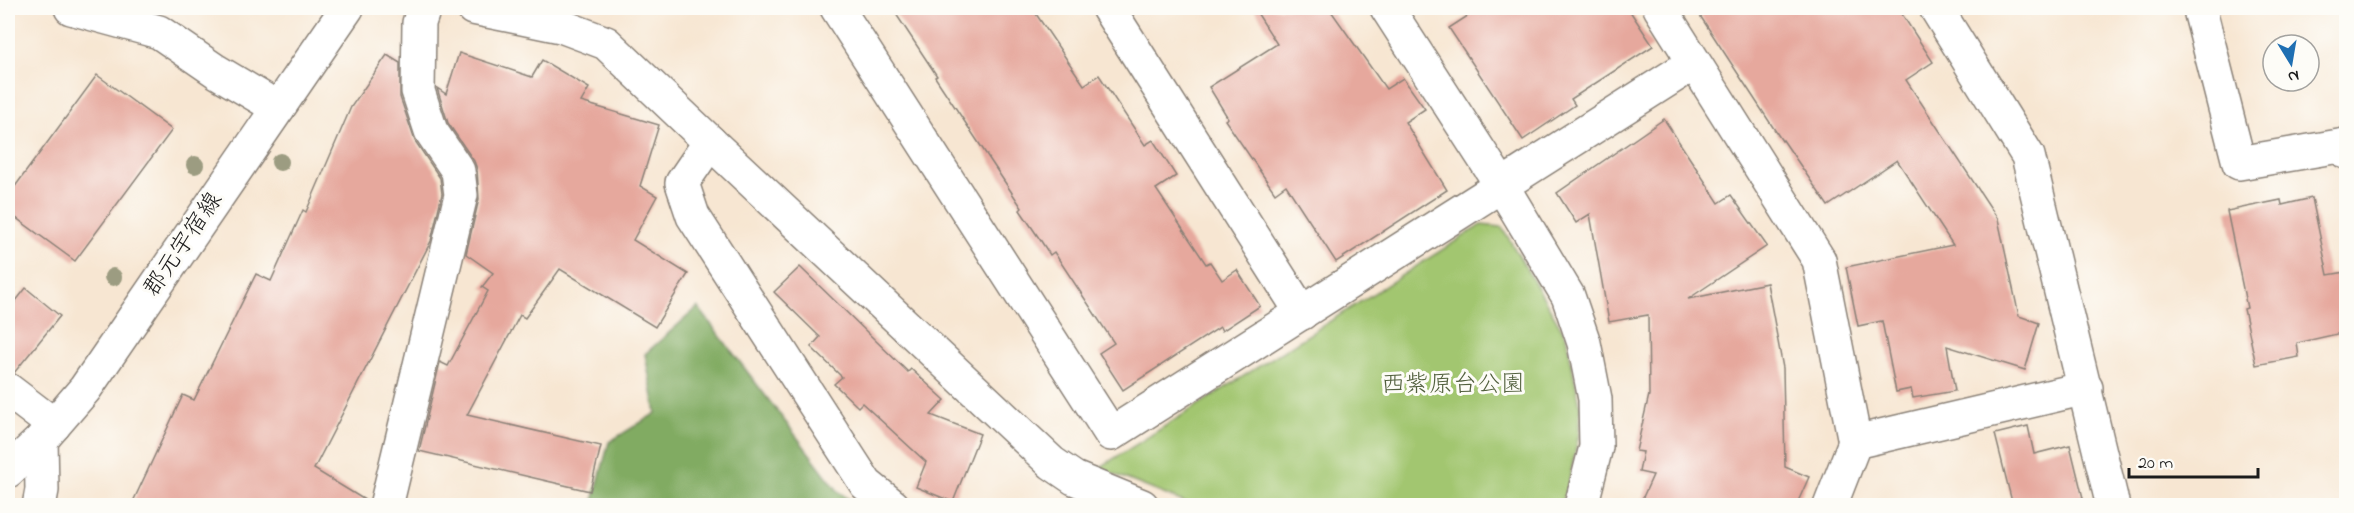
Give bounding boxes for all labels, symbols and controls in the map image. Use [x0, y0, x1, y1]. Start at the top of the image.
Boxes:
north arrow [2261, 33, 2321, 93]
text: N [2286, 63, 2301, 89]
street label: 郡元宇宿線 [136, 185, 232, 305]
park label: 西紫原台公園 [1381, 368, 1525, 403]
scale bar [2129, 441, 2258, 479]
text: 20 m [2138, 451, 2173, 477]

